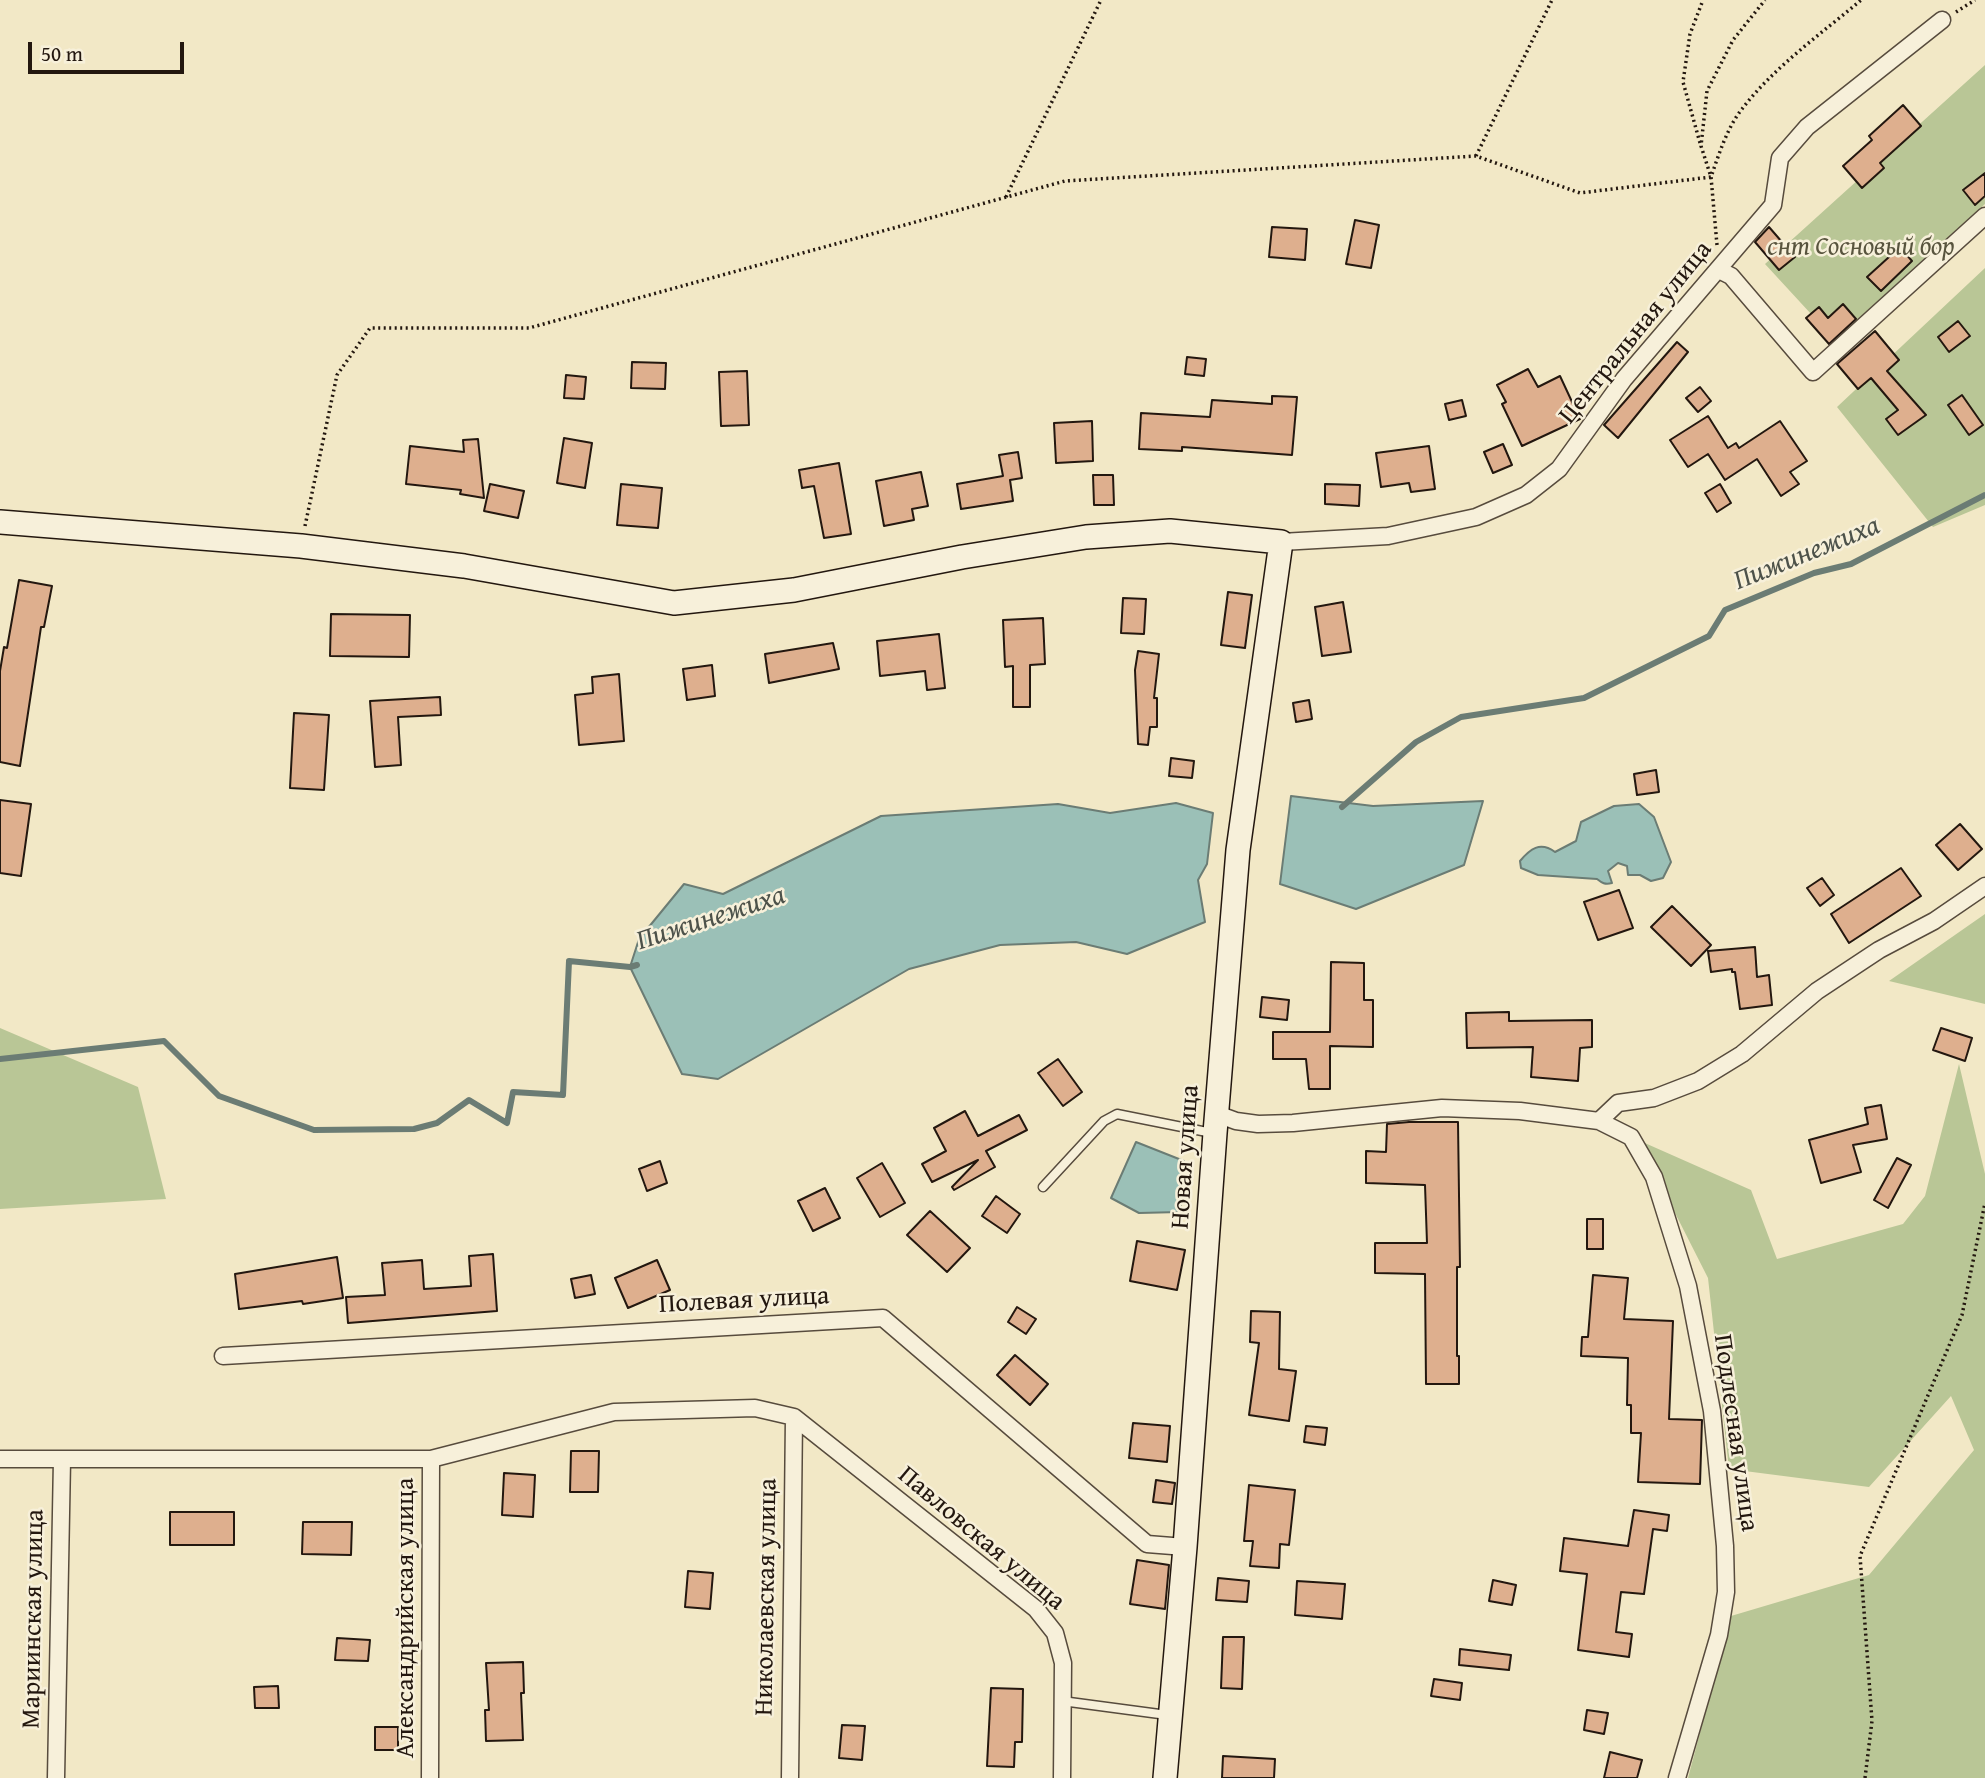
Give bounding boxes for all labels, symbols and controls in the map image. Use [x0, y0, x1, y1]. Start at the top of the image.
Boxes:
scale bar [32, 28, 187, 72]
text: 50 m [41, 38, 83, 69]
park label: снт Сосновый бор [1767, 231, 1955, 263]
street label: Центральная улица [1553, 235, 1719, 431]
water label: Пижинежиха [1729, 510, 1885, 598]
water label: Пижинежиха [632, 879, 790, 959]
street label: Новая улица [1165, 1084, 1207, 1230]
street label: Полевая улица [658, 1281, 830, 1321]
street label: Подлесная улица [1706, 1332, 1764, 1534]
street label: Павловская улица [891, 1460, 1071, 1618]
street label: Александрийская улица [390, 1478, 422, 1758]
street label: Николаевская улица [749, 1478, 785, 1716]
street label: Мариинская улица [16, 1509, 52, 1729]

